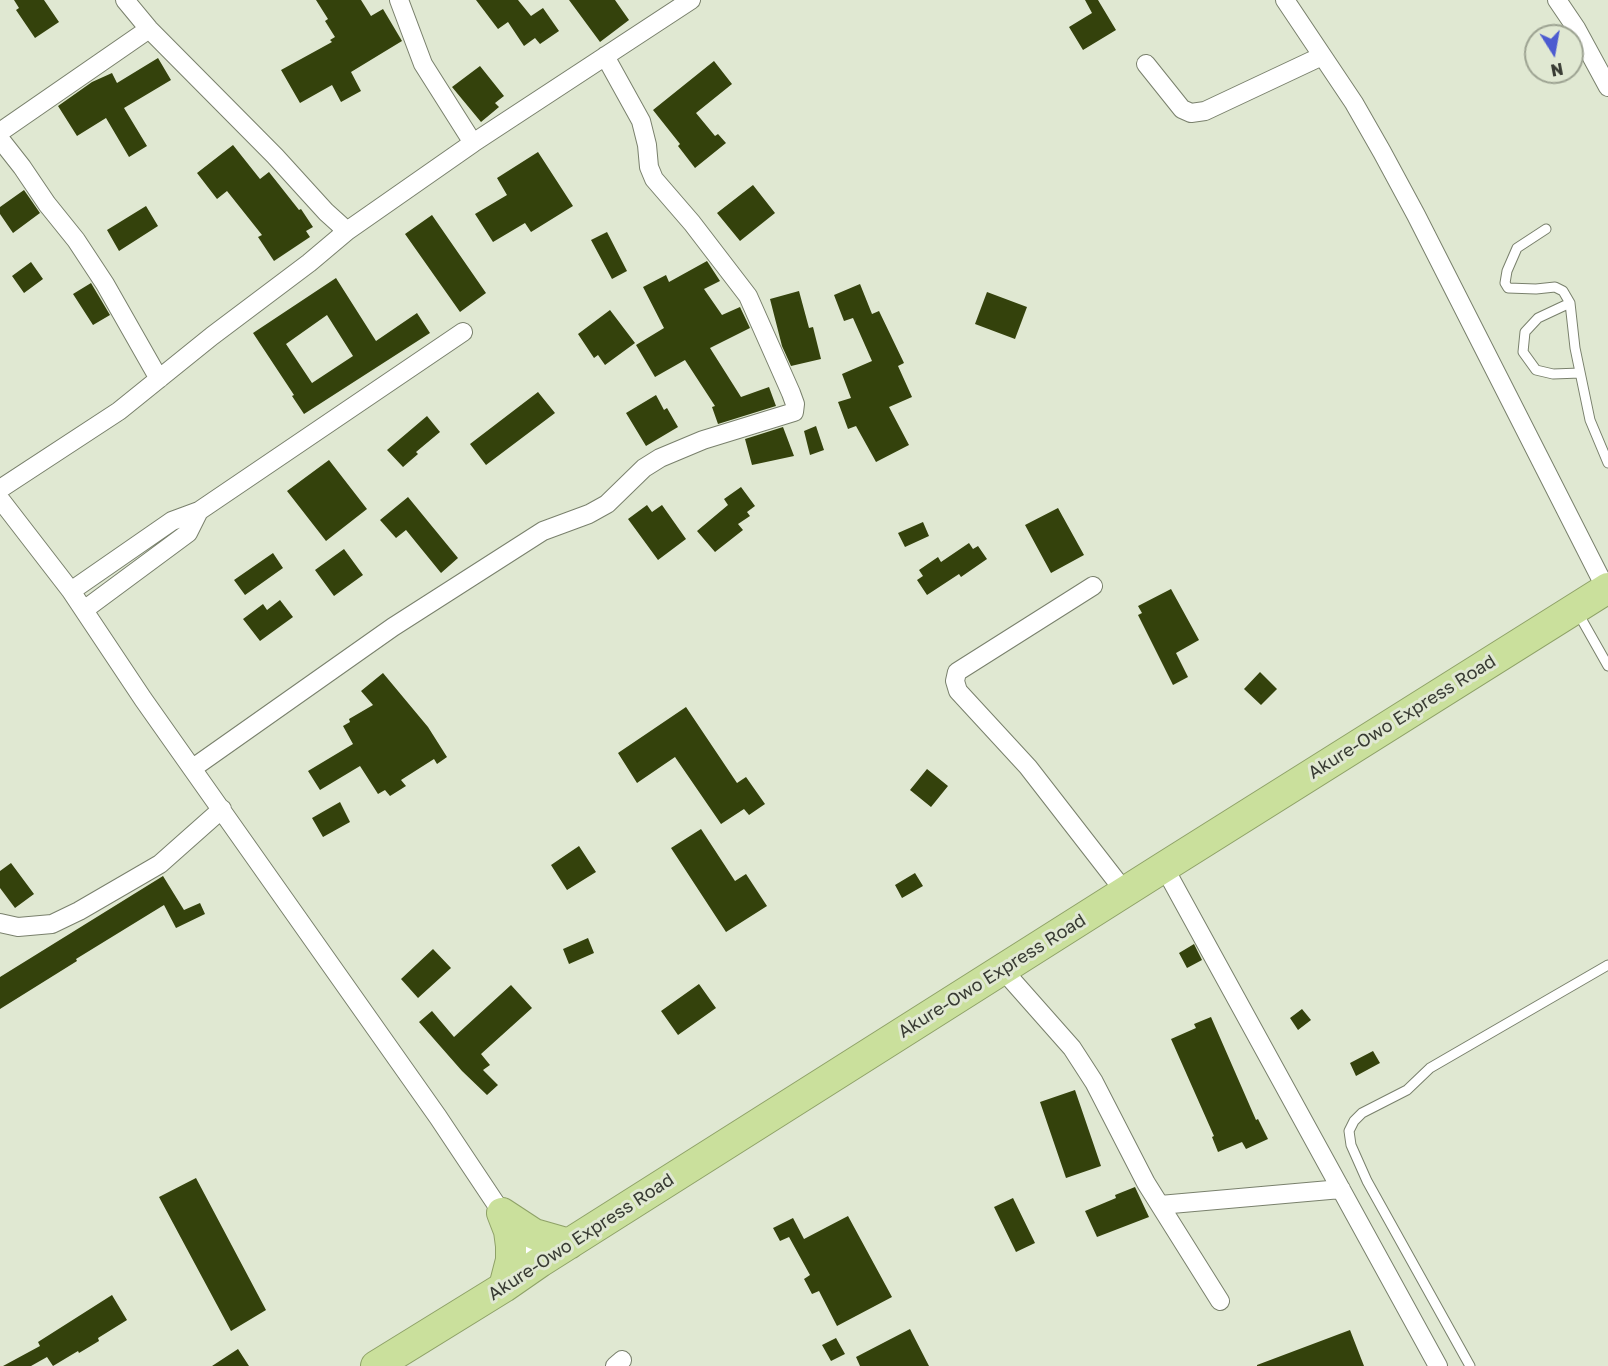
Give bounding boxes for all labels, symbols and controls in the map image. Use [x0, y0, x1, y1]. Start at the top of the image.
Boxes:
north arrow [1524, 24, 1584, 84]
text: N [1549, 59, 1565, 81]
street label: Akure-Owo Express Road [1304, 650, 1500, 784]
street label: Akure-Owo Express Road [894, 909, 1090, 1043]
street label: Akure-Owo Express Road [484, 1169, 678, 1305]

